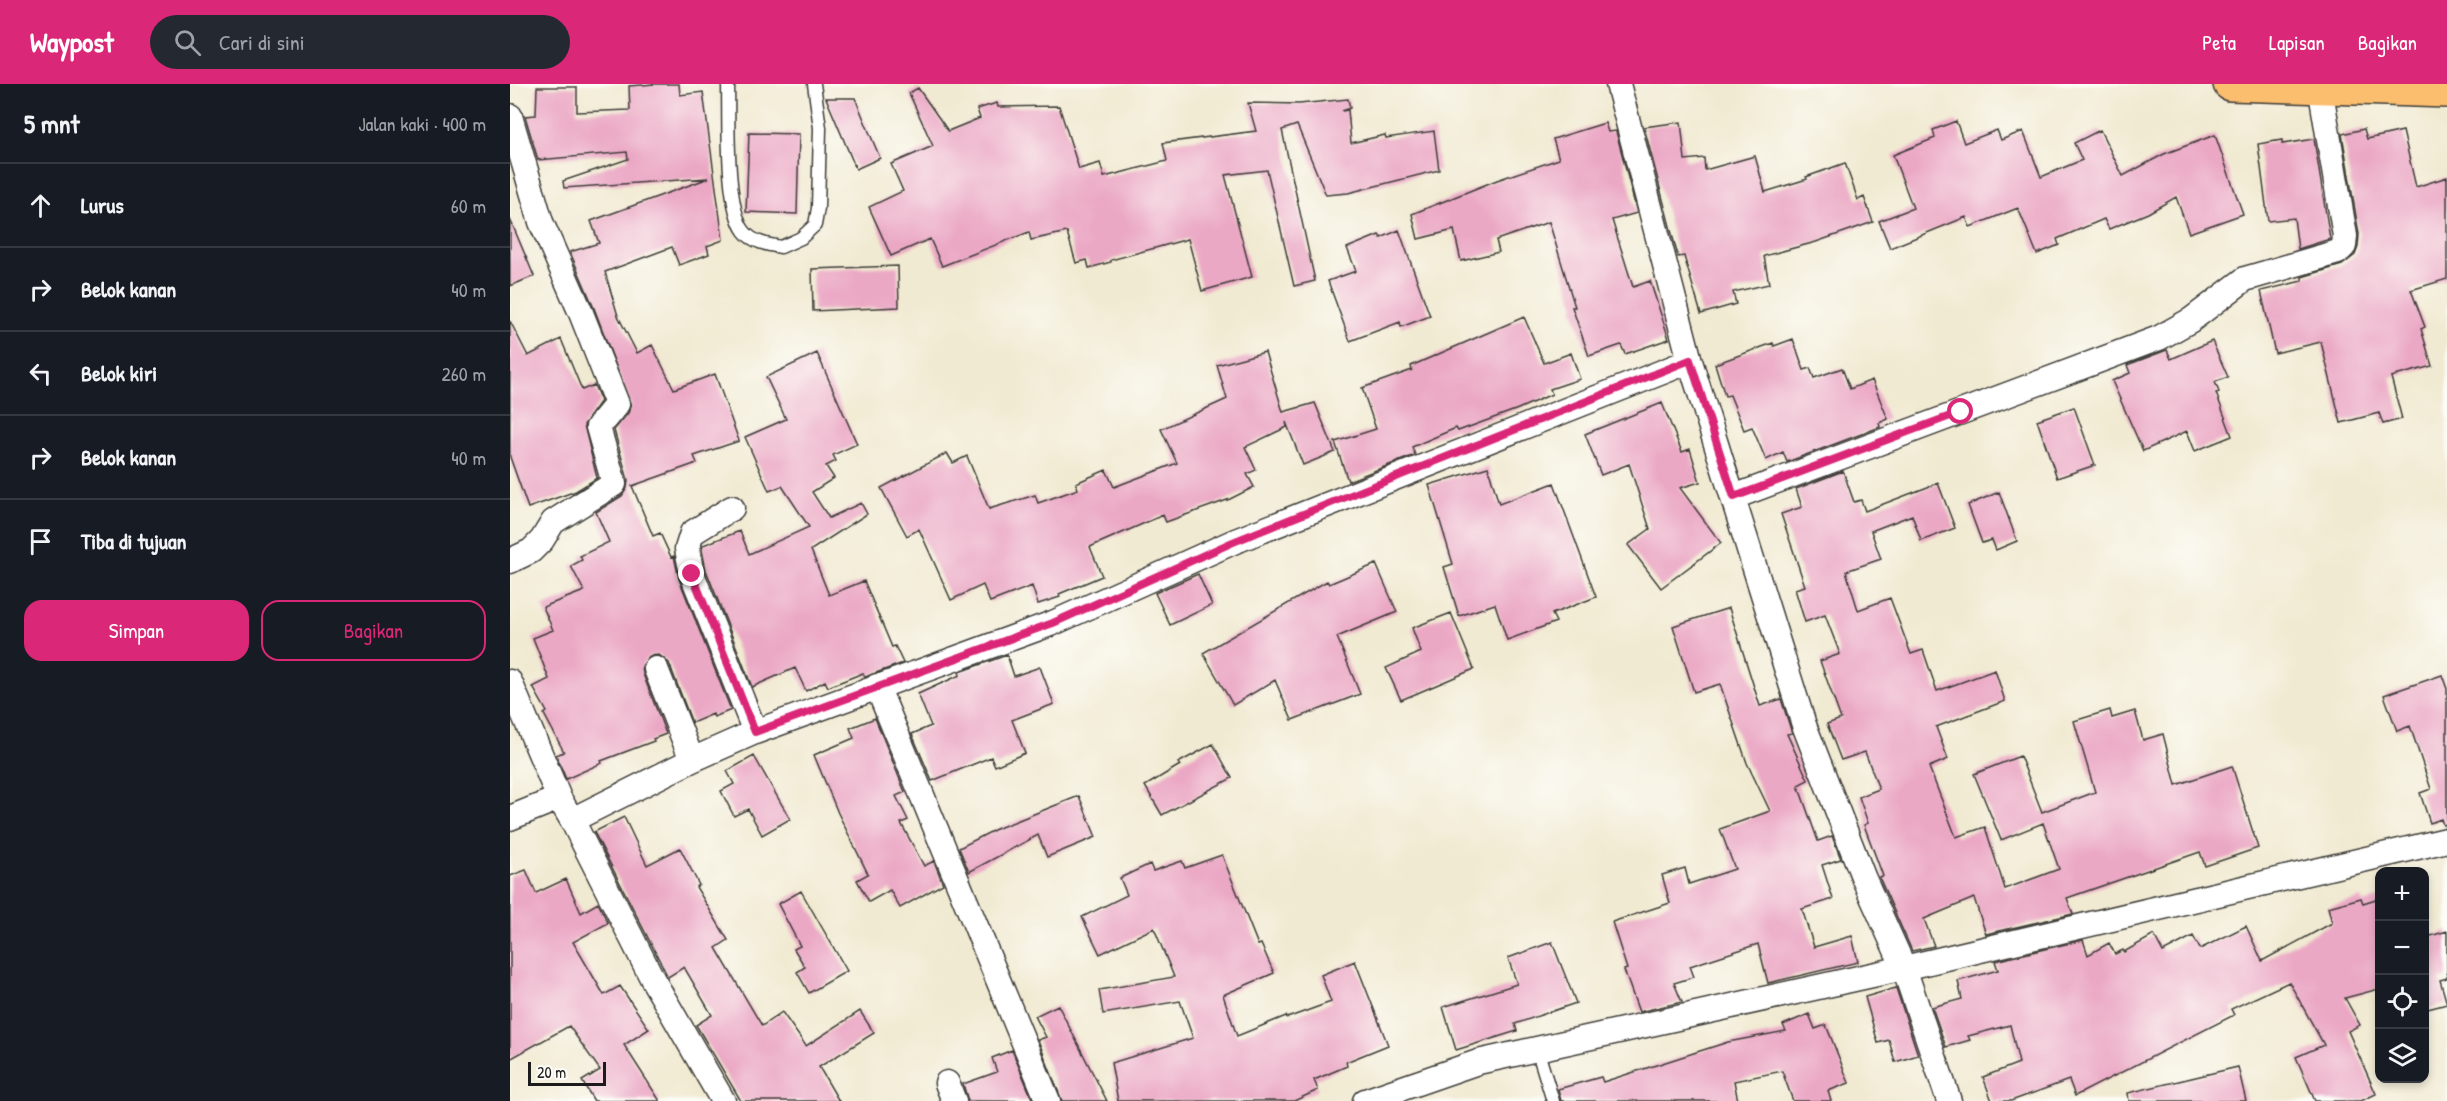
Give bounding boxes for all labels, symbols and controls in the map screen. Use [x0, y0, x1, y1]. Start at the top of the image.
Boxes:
search box [150, 15, 570, 69]
text: Waypost [30, 23, 114, 61]
icon: search [171, 26, 204, 59]
text: Cari di sini [219, 27, 305, 57]
text: Peta [2202, 28, 2236, 57]
text: Lapisan [2269, 28, 2325, 57]
text: Bagikan [2358, 28, 2417, 57]
text: 5 mnt [24, 106, 79, 141]
text: Jalan kaki · 400 m [358, 110, 486, 137]
icon: ahead [24, 189, 57, 222]
text: Lurus [81, 190, 124, 220]
text: 60 m [451, 192, 486, 219]
icon: right [24, 273, 57, 306]
text: Belok kanan [81, 274, 176, 304]
text: 40 m [451, 276, 486, 303]
icon: left [24, 357, 57, 390]
text: Belok kiri [81, 358, 157, 388]
text: 260 m [442, 360, 486, 387]
route start [1947, 398, 1973, 424]
icon: right [24, 441, 57, 474]
text: Belok kanan [81, 442, 176, 472]
text: 40 m [451, 444, 486, 471]
icon: arrive [24, 525, 57, 558]
text: Tiba di tujuan [81, 526, 186, 556]
route end [678, 560, 704, 586]
button: Simpan [24, 600, 249, 661]
button: Bagikan [261, 600, 486, 661]
map controls [2375, 867, 2429, 1083]
button: + [2375, 867, 2429, 921]
button: − [2375, 921, 2429, 975]
button: locate [2375, 975, 2429, 1029]
button: layers [2375, 1029, 2429, 1083]
scale bar [528, 1059, 606, 1086]
text: 20 m [537, 1061, 566, 1083]

